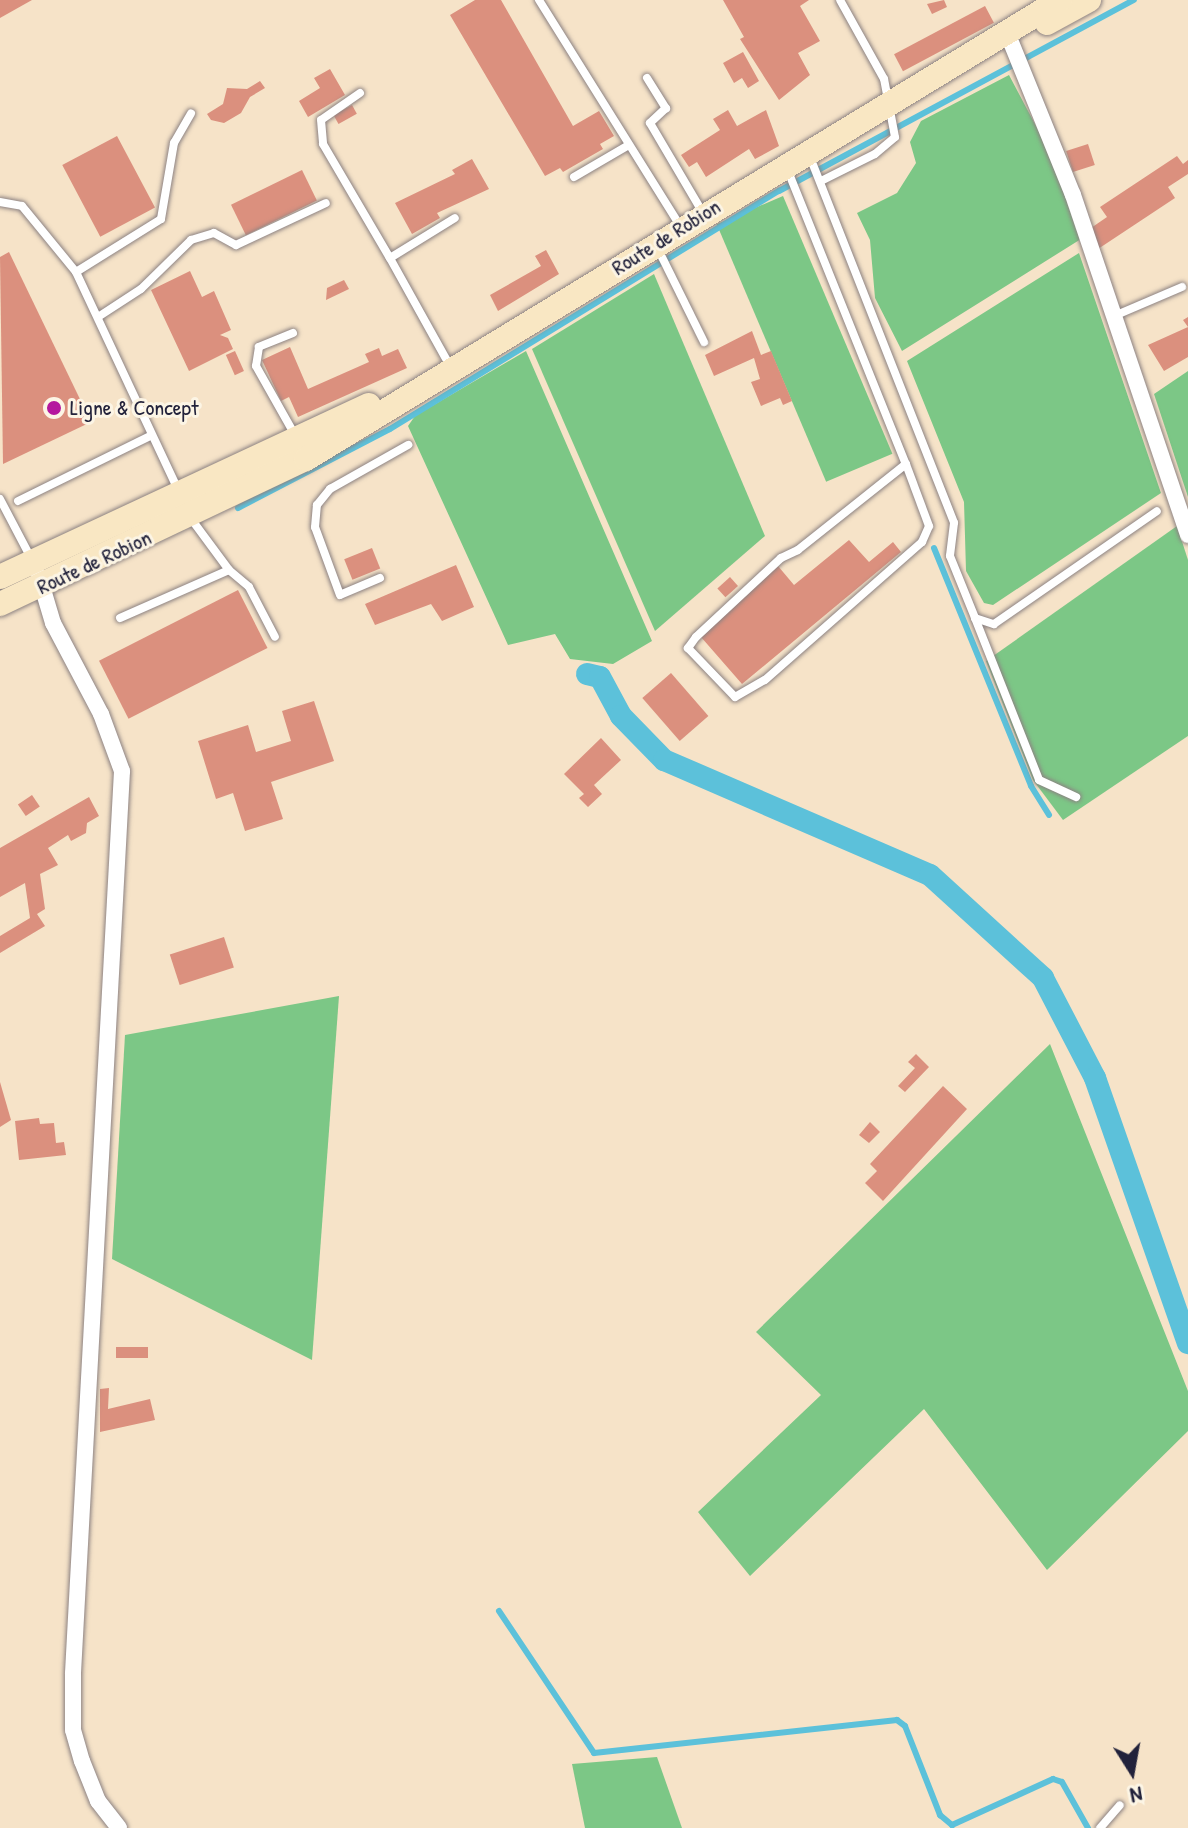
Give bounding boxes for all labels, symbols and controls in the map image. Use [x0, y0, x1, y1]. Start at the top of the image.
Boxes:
street label: Route de Robion [607, 193, 725, 281]
place label: Ligne & Concept [70, 395, 199, 421]
marker: Ligne & Concept [45, 399, 63, 417]
street label: Route de Robion [33, 524, 155, 600]
north arrow [1092, 1732, 1172, 1812]
text: N [1128, 1780, 1145, 1811]

